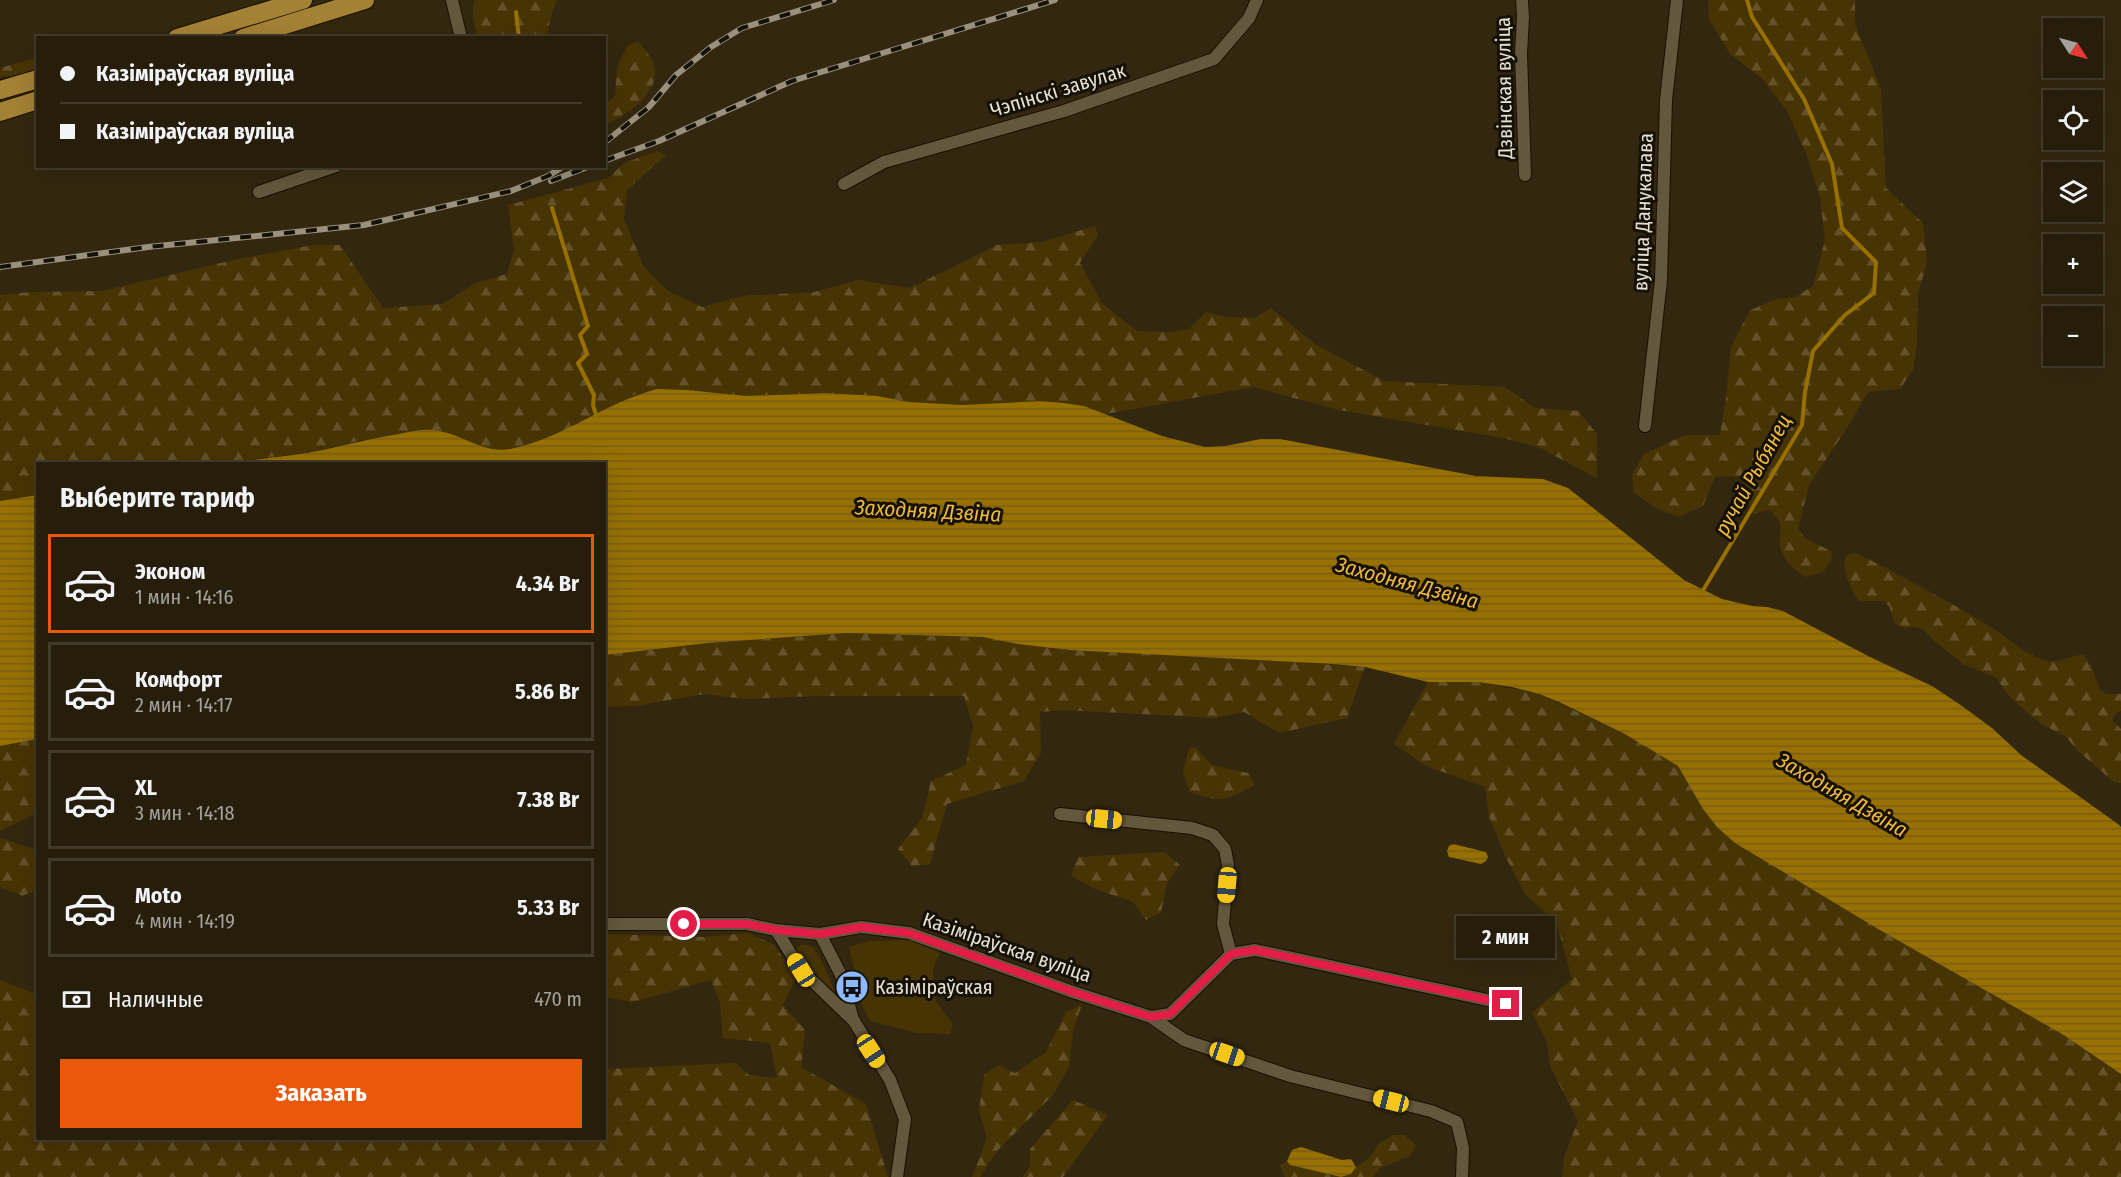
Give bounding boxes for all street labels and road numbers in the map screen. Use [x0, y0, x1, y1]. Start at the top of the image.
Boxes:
street label: Дзвінская вуліца [1491, 17, 1517, 160]
street label: Чэпінскі завулак [987, 58, 1129, 122]
street label: вуліца Данукалава [1628, 133, 1658, 291]
street label: Казіміраўская вуліца [920, 907, 1094, 987]

